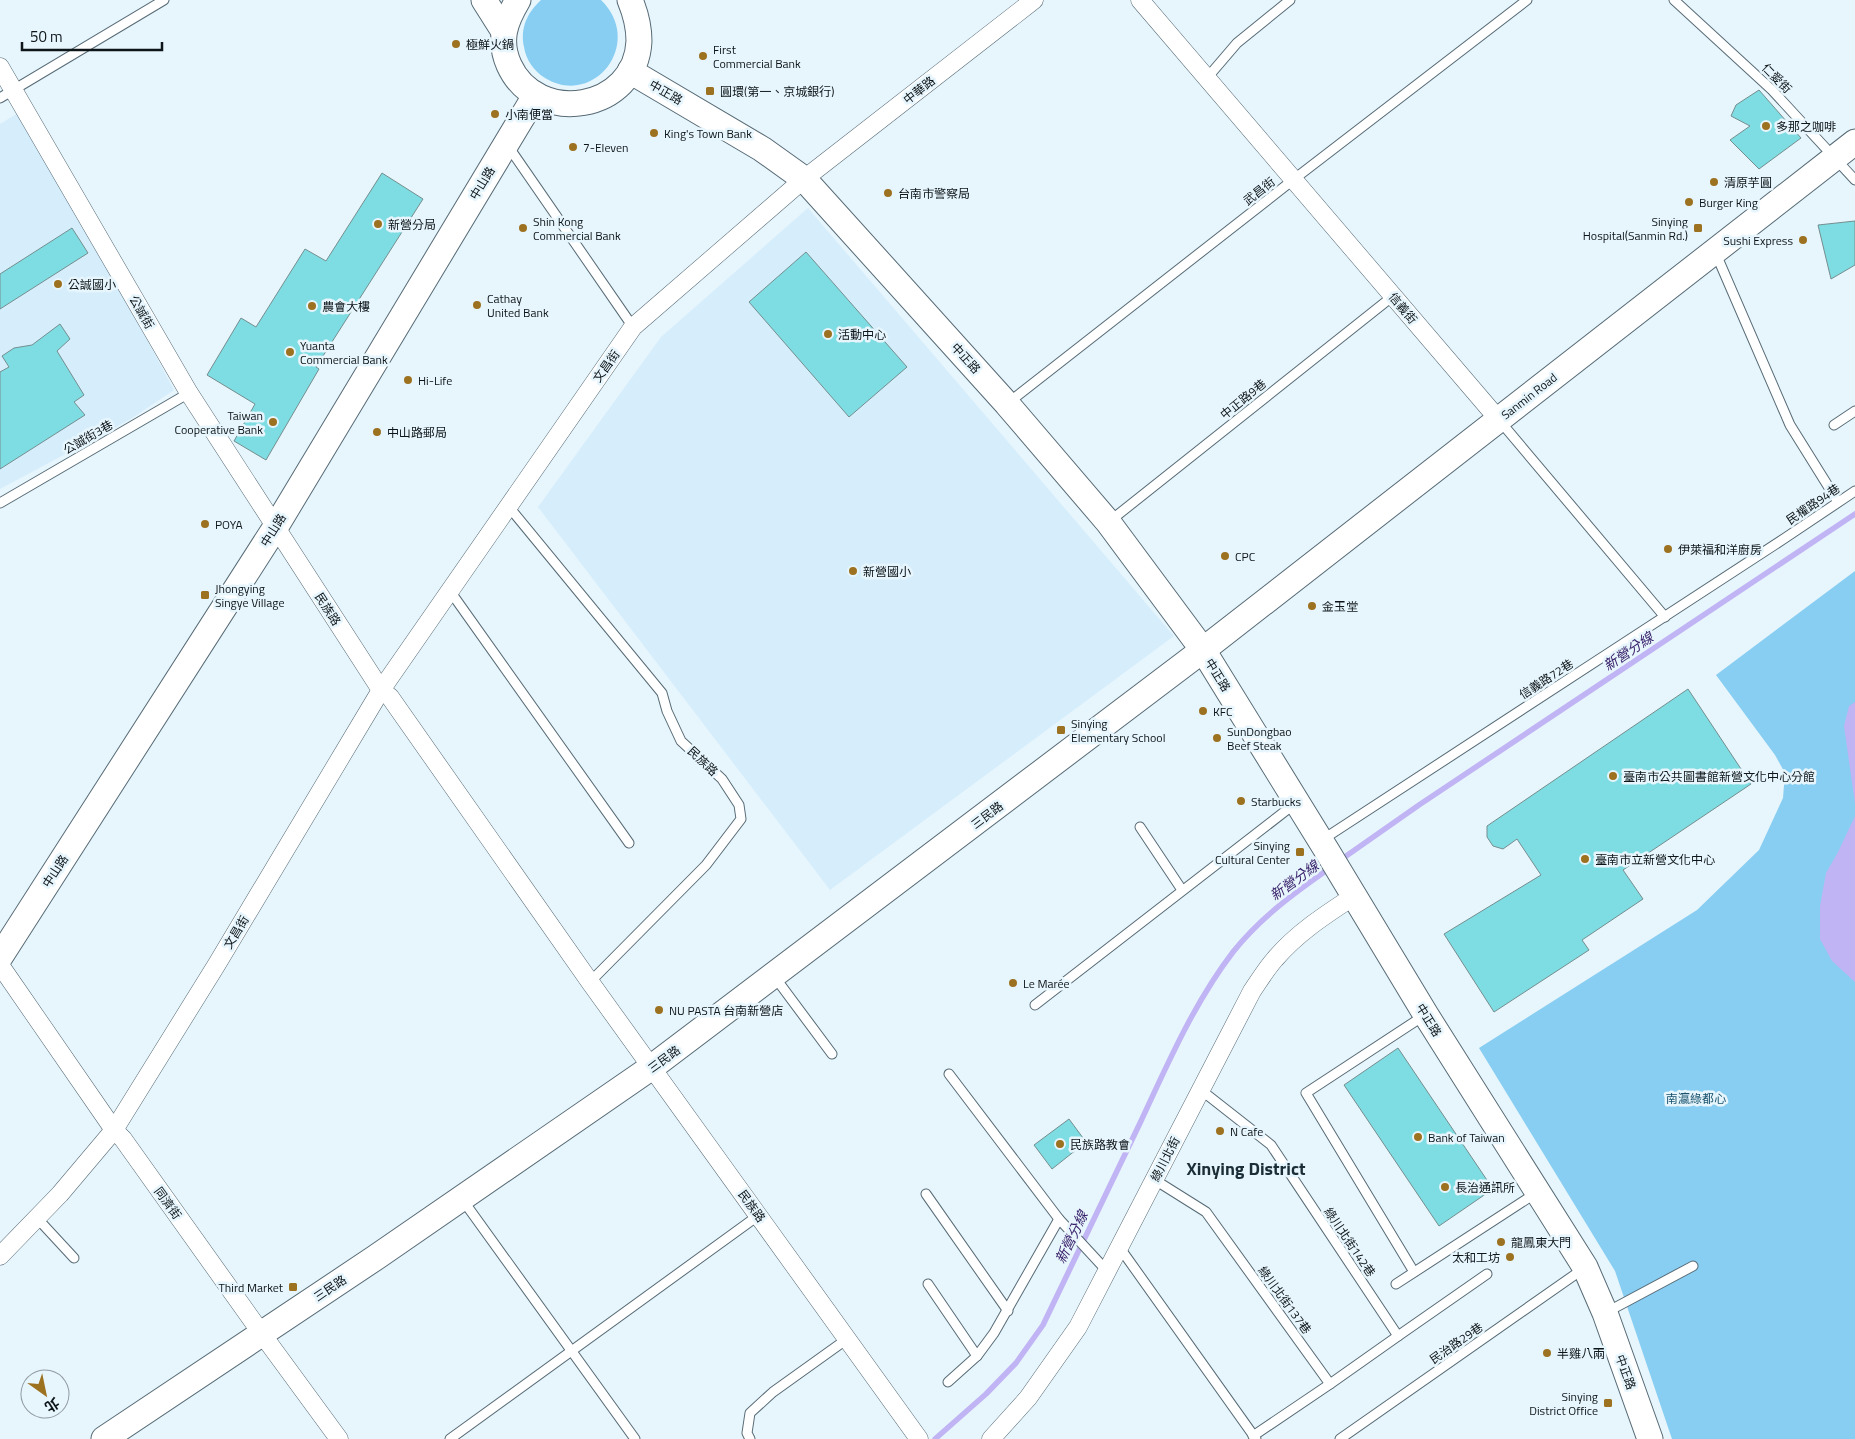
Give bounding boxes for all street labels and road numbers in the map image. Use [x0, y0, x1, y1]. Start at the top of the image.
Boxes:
street label: 仁愛街 [1758, 59, 1796, 97]
street label: 中華路 [899, 71, 939, 109]
street label: 中正路 [646, 75, 686, 109]
street label: 中山路 [465, 163, 499, 203]
street label: 武昌街 [1239, 172, 1279, 210]
street label: 信義街 [1384, 288, 1422, 328]
street label: 公誠街 [125, 292, 159, 332]
street label: 中正路 [947, 338, 985, 378]
street label: 文昌街 [588, 346, 624, 386]
street label: Sanmin Road [1497, 368, 1561, 424]
street label: 中正路9巷 [1216, 374, 1270, 424]
street label: 公誠街3巷 [60, 415, 116, 459]
street label: 民權路94巷 [1782, 479, 1844, 529]
street label: 中山路 [255, 510, 291, 550]
street label: 民族路 [310, 589, 346, 629]
street label: 信義路72巷 [1515, 654, 1577, 704]
street label: 中正路 [1200, 655, 1236, 695]
street label: 民族路 [683, 742, 723, 780]
street label: 三民路 [967, 797, 1007, 833]
street label: 中山路 [37, 851, 73, 891]
street label: 文昌街 [219, 912, 253, 952]
street label: 中正路 [1411, 1000, 1447, 1040]
street label: 三民路 [644, 1041, 684, 1077]
street label: 綠川北街 [1146, 1133, 1184, 1185]
street label: 同濟街 [150, 1183, 186, 1223]
street label: 民族路 [734, 1186, 770, 1226]
street label: 綠川北街142巷 [1320, 1203, 1380, 1281]
street label: 綠川北街137巷 [1254, 1262, 1316, 1338]
street label: 三民路 [310, 1270, 350, 1306]
street label: 民治路29巷 [1425, 1318, 1487, 1368]
street label: 中正路 [1611, 1352, 1641, 1392]

